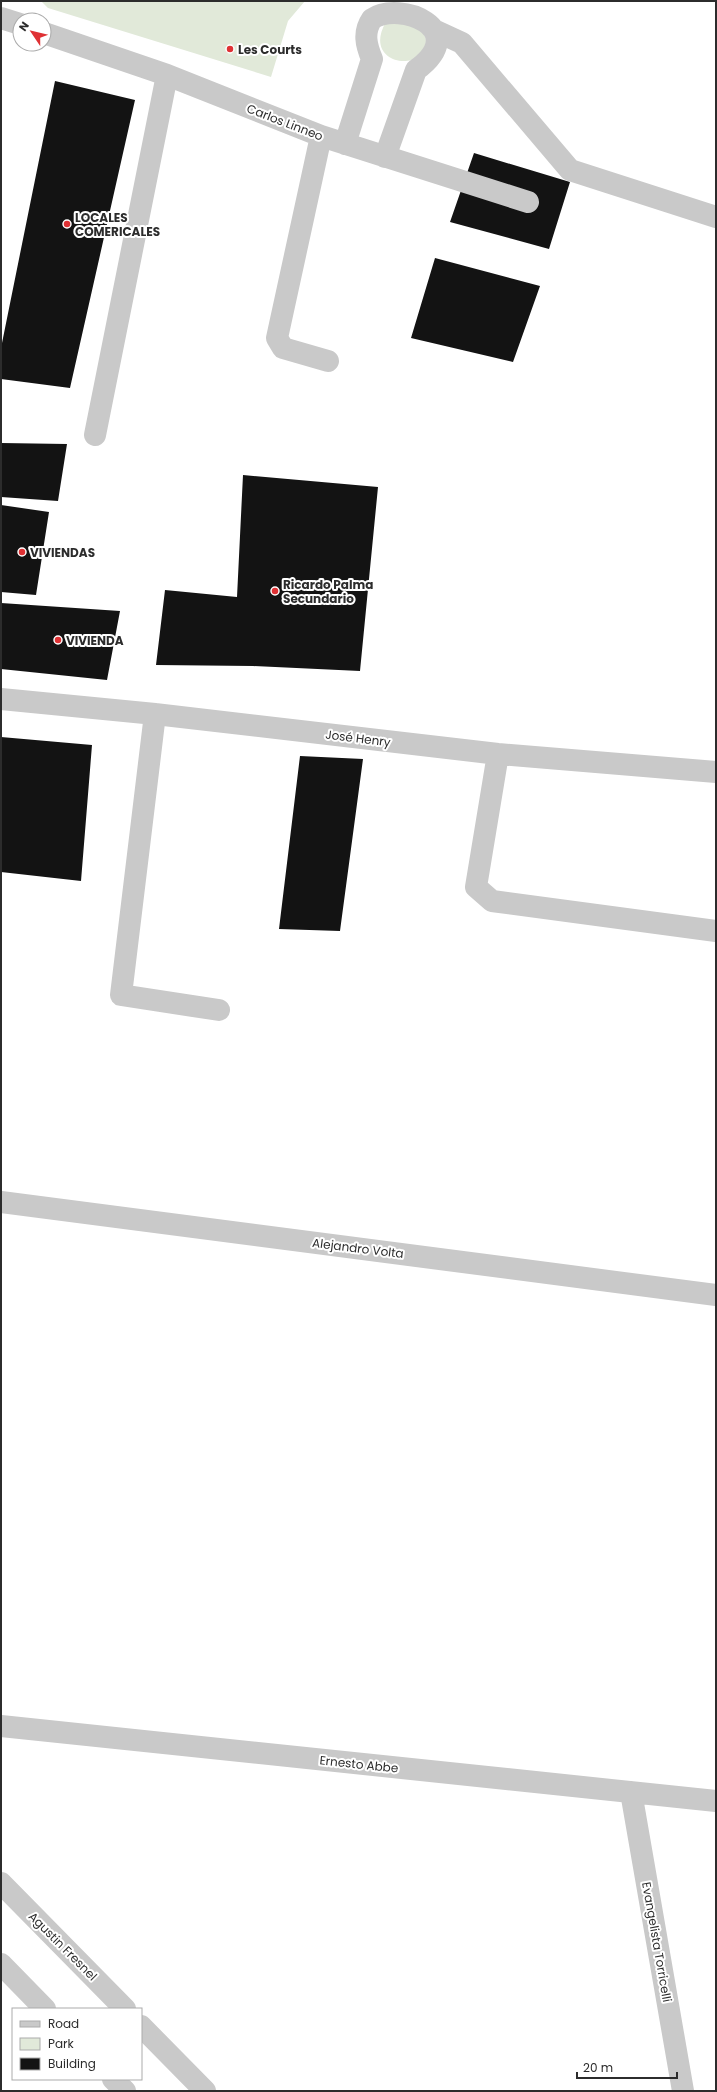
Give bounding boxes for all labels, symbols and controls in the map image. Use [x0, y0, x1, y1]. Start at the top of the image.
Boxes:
north arrow [12, 12, 52, 52]
text: N [15, 18, 33, 34]
place label: Les Courts [238, 41, 302, 58]
marker: Les Courts [225, 44, 235, 54]
street label: Carlos Linneo [244, 100, 326, 144]
place label: LOCALES COMERICALES [75, 209, 160, 240]
marker: LOCALES COMERICALES [62, 219, 72, 229]
place label: VIVIENDAS [30, 544, 95, 561]
marker: VIVIENDAS [17, 547, 27, 557]
place label: Ricardo Palma Secundario [283, 576, 373, 607]
marker: Ricardo Palma Secundario [270, 586, 280, 596]
place label: VIVIENDA [66, 632, 124, 649]
marker: VIVIENDA [53, 635, 63, 645]
street label: José Henry [324, 726, 392, 750]
street label: Alejandro Volta [311, 1234, 405, 1262]
street label: Ernesto Abbe [319, 1751, 399, 1777]
street label: Evangelista Torricelli [638, 1881, 676, 2003]
street label: Agustin Fresnel [25, 1908, 101, 1984]
legend [12, 2008, 142, 2080]
text: Road [48, 2015, 79, 2032]
text: Park [48, 2035, 75, 2052]
scale bar [577, 2054, 677, 2080]
text: Building [48, 2055, 96, 2072]
text: 20 m [583, 2059, 613, 2076]

